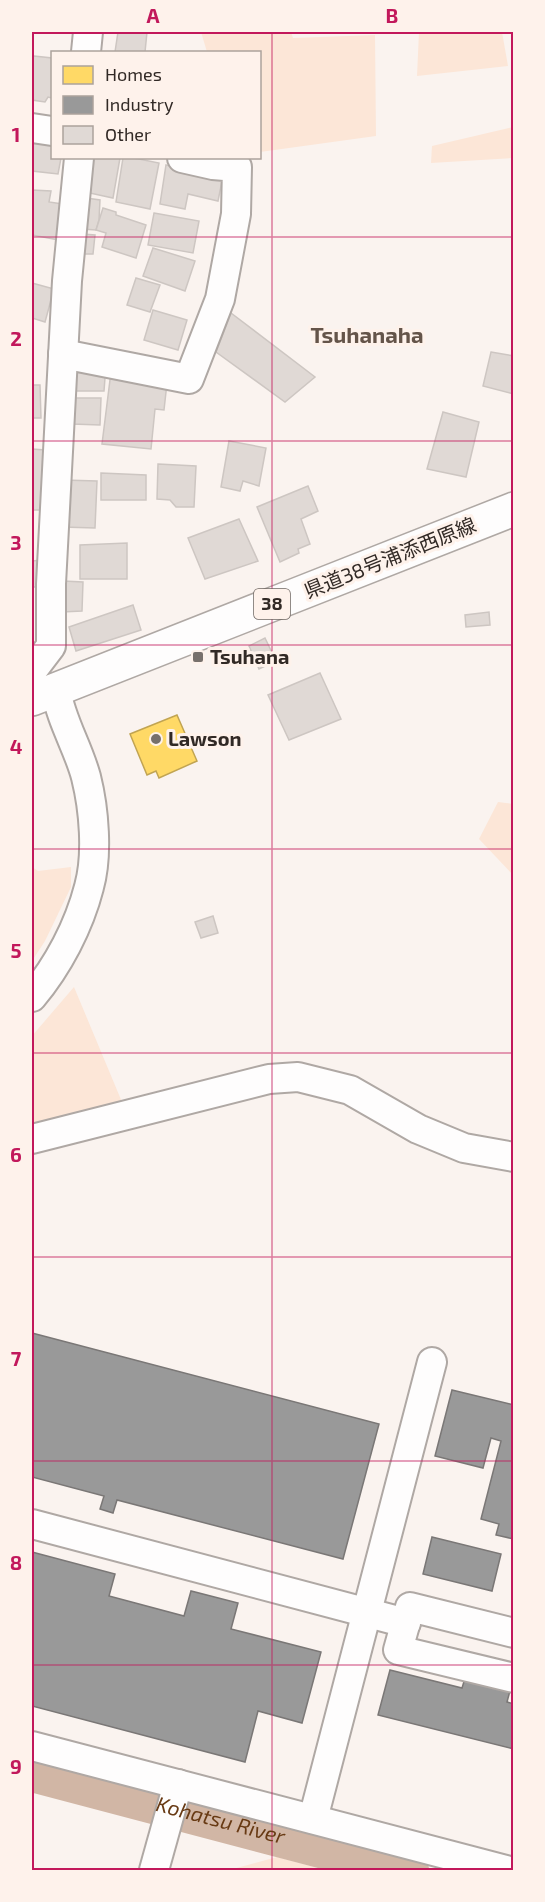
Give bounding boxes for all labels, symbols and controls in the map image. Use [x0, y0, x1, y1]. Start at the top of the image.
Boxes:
text: A [146, 3, 160, 27]
text: B [386, 3, 398, 27]
legend [51, 51, 261, 159]
text: Homes [105, 63, 162, 85]
text: Industry [105, 93, 174, 115]
text: 1 [12, 122, 20, 146]
text: Other [105, 123, 151, 145]
district label: Tsuhanaha [310, 321, 424, 347]
text: 2 [10, 326, 22, 350]
street label: 県道38号浦添西原線 [300, 512, 479, 603]
text: 3 [10, 530, 22, 554]
road number: 38 [254, 589, 290, 619]
place label: Tsuhana [210, 644, 289, 668]
marker: Tsuhana [191, 650, 205, 664]
place label: Lawson [168, 726, 242, 750]
marker: Lawson [149, 732, 163, 746]
text: 4 [10, 734, 23, 758]
text: 5 [10, 938, 22, 962]
text: 6 [10, 1142, 22, 1166]
text: 7 [11, 1346, 22, 1370]
text: 8 [10, 1550, 22, 1574]
text: 9 [10, 1754, 22, 1778]
water label: Kohatsu River [154, 1790, 289, 1848]

